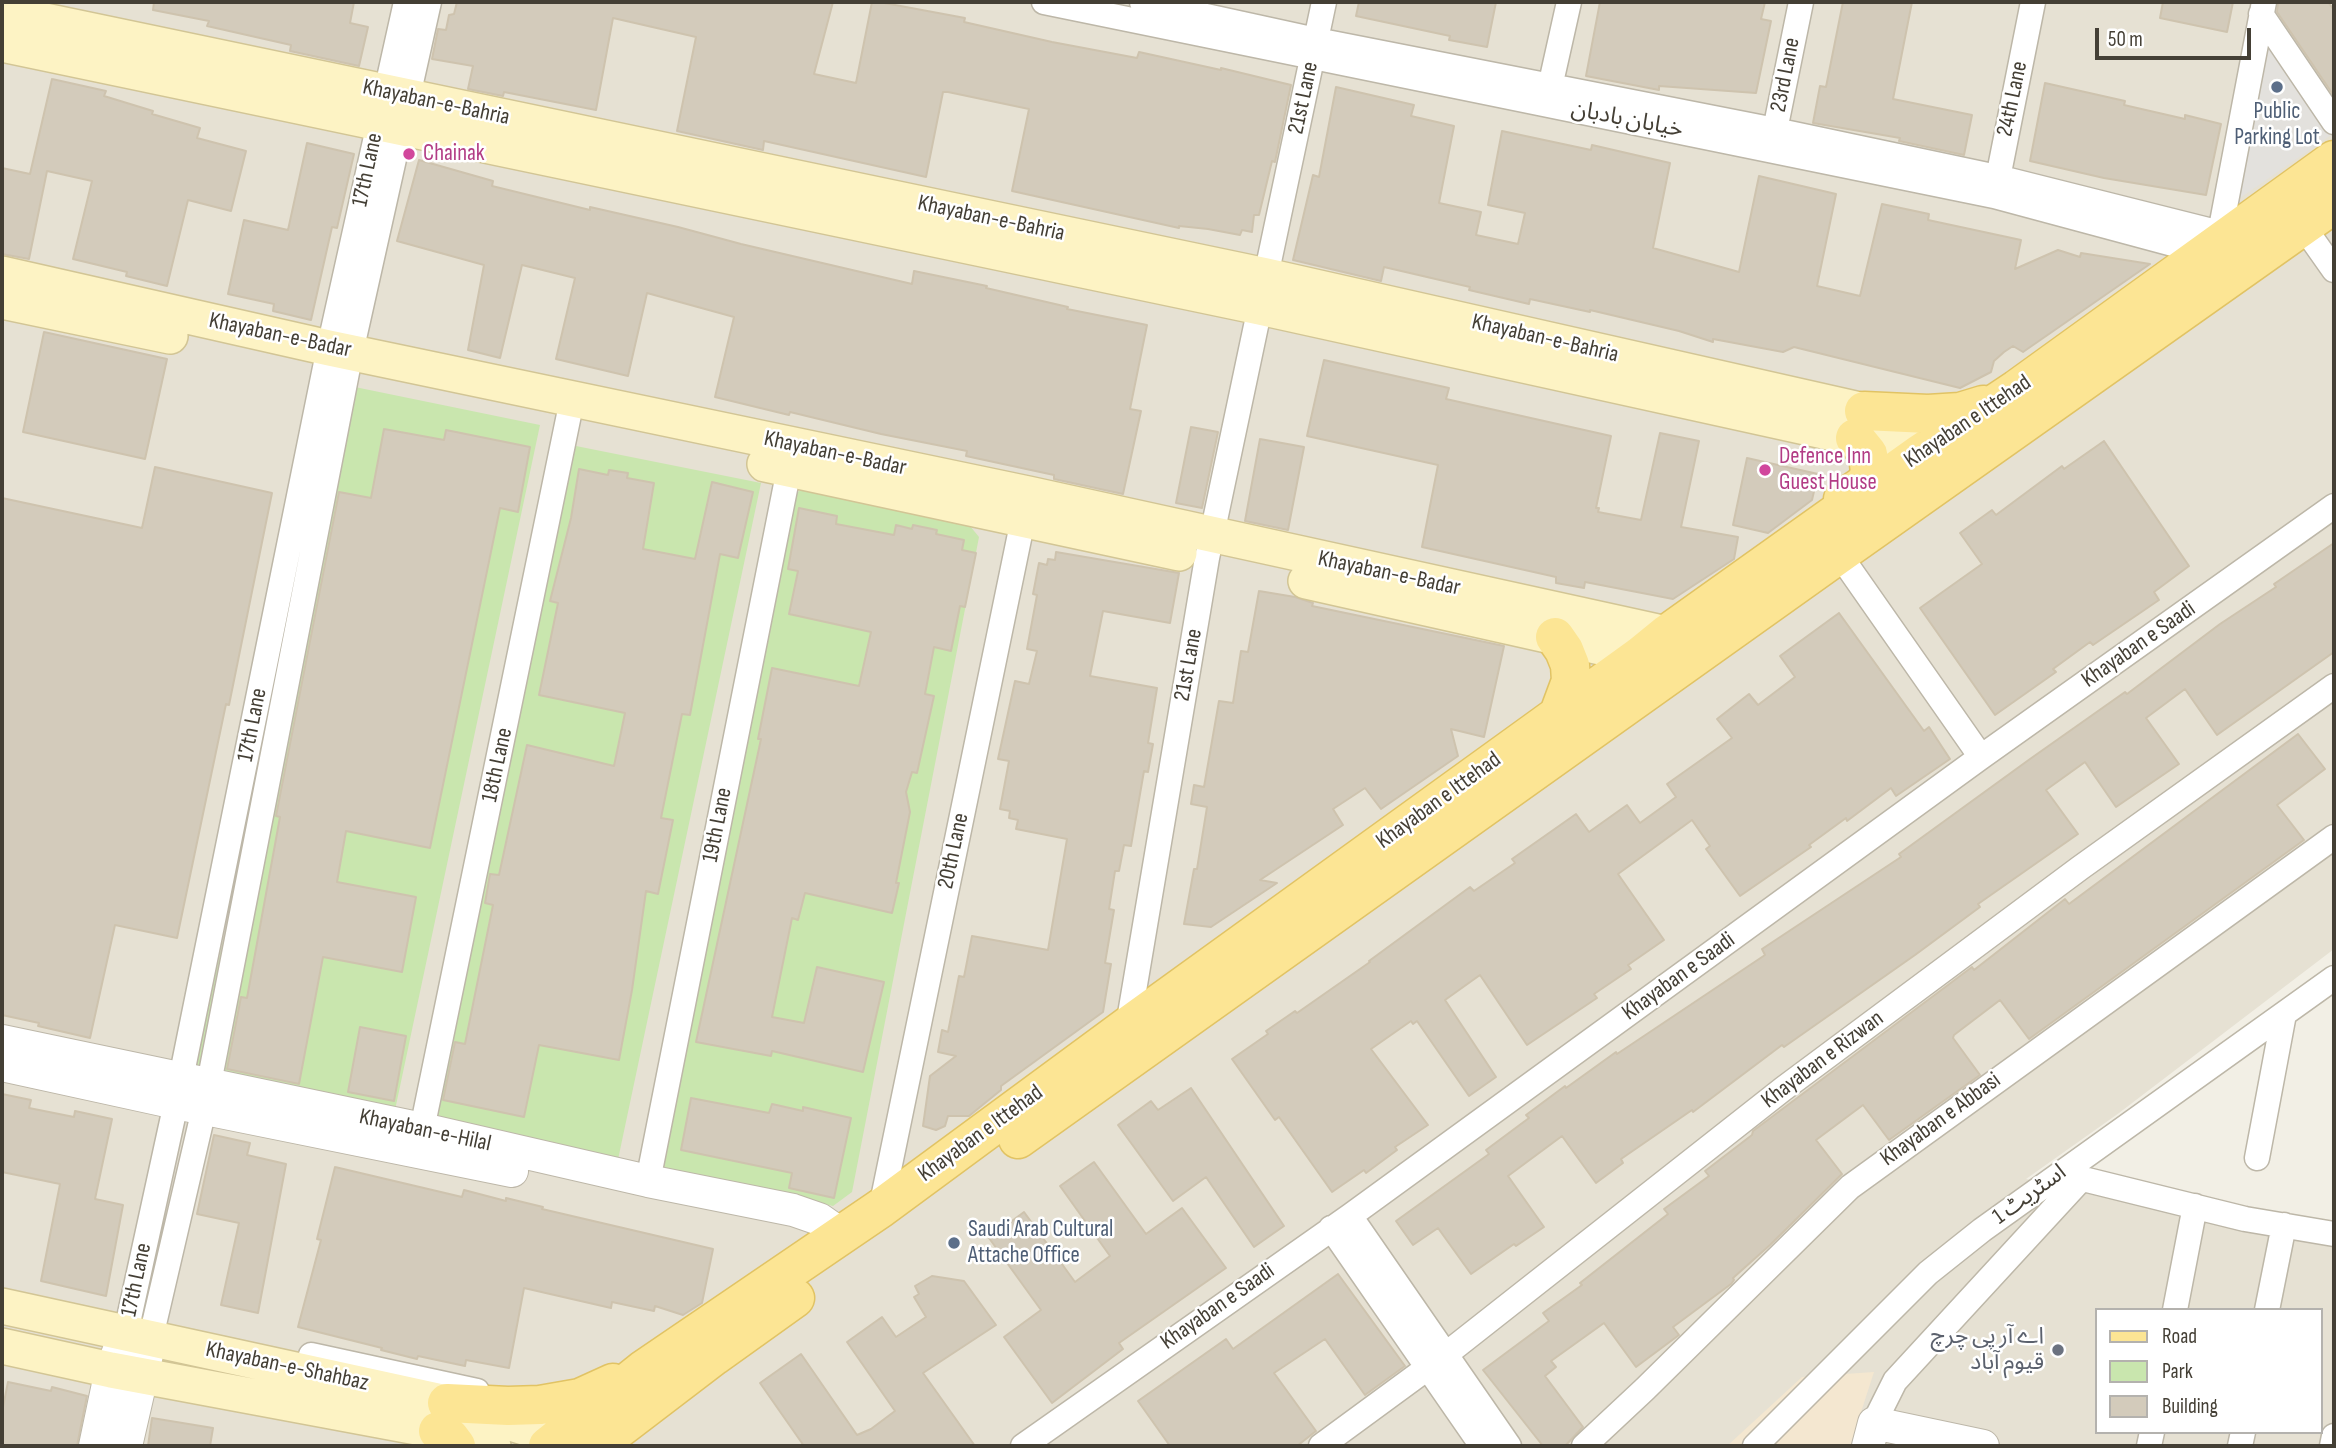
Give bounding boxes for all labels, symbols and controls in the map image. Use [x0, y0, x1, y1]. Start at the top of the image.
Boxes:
scale bar [2098, 14, 2254, 58]
text: 50 m [2108, 27, 2143, 52]
street label: 23rd Lane [1765, 36, 1807, 114]
street label: 21st Lane [1283, 59, 1325, 137]
street label: 24th Lane [1992, 59, 2034, 139]
street label: Khayaban-e-Bahria [360, 74, 512, 132]
marker: Public Parking Lot [2269, 79, 2285, 95]
street label: خیابان بادبان [1569, 96, 1685, 144]
place label: Public Parking Lot [2234, 98, 2320, 152]
street label: 17th Lane [347, 131, 389, 209]
place label: Chainak [423, 140, 485, 168]
marker: Chainak [401, 146, 417, 162]
street label: Khayaban-e-Bahria [915, 190, 1067, 248]
street label: Khayaban-e-Badar [206, 307, 354, 365]
street label: Khayaban-e-Bahria [1469, 309, 1621, 369]
street label: Khayaban e Ittehad [1899, 369, 2037, 475]
street label: Khayaban-e-Badar [761, 425, 909, 483]
place label: Defence Inn Guest House [1779, 443, 1877, 497]
marker: Defence Inn Guest House [1757, 462, 1773, 478]
street label: Khayaban-e-Badar [1315, 545, 1463, 603]
street label: Khayaban e Saadi [2077, 596, 2201, 694]
street label: 21st Lane [1169, 627, 1209, 703]
street label: 17th Lane [232, 686, 274, 764]
street label: 18th Lane [477, 725, 519, 805]
street label: Khayaban e Ittehad [1371, 747, 1507, 855]
street label: 19th Lane [697, 785, 739, 865]
street label: 20th Lane [933, 811, 975, 891]
street label: Khayaban e Saadi [1617, 927, 1741, 1027]
street label: Khayaban e Rizwan [1757, 1005, 1889, 1115]
street label: Khayaban e Abbasi [1876, 1067, 2006, 1173]
street label: Khayaban e Ittehad [913, 1080, 1049, 1188]
street label: Khayaban-e-Hilal [357, 1104, 493, 1158]
street label: اسٹریٹ 1 [1988, 1159, 2072, 1231]
place label: Saudi Arab Cultural Attache Office [968, 1216, 1113, 1270]
marker: Saudi Arab Cultural Attache Office [946, 1235, 962, 1251]
street label: 17th Lane [116, 1241, 158, 1319]
street label: Khayaban e Saadi [1156, 1258, 1280, 1356]
legend [2094, 1308, 2322, 1434]
place label: اے آر پی چرچ قیوم آباد [1930, 1323, 2044, 1377]
text: Road [2162, 1324, 2197, 1349]
street label: Khayaban-e-Shahbaz [203, 1336, 371, 1398]
marker: اے آر پی چرچ قیوم آباد [2050, 1342, 2066, 1358]
text: Park [2162, 1359, 2193, 1384]
text: Building [2162, 1394, 2218, 1419]

